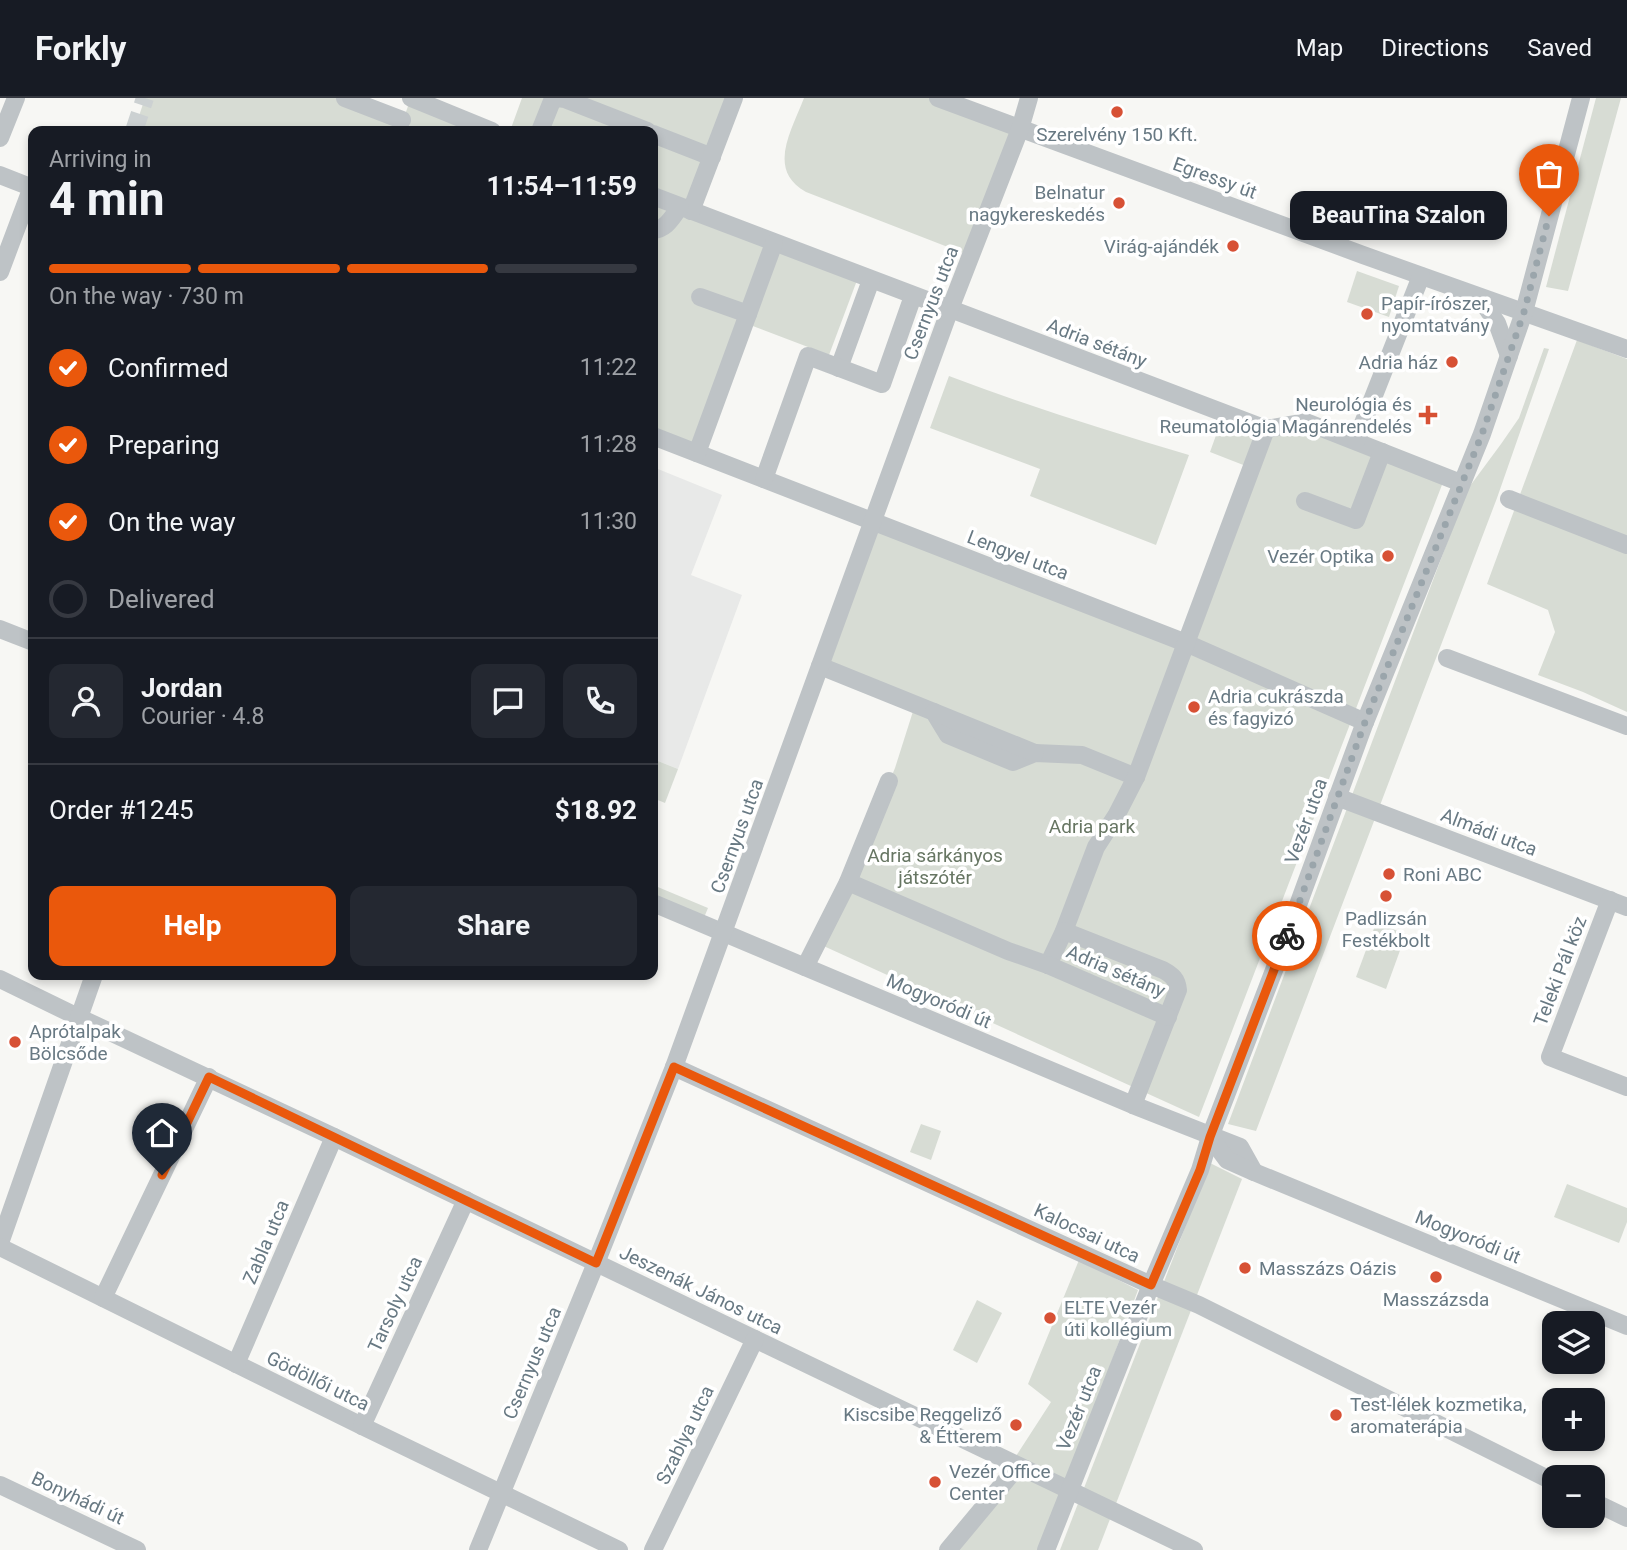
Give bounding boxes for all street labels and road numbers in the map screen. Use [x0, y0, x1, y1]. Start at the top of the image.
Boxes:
street label: Egressy út [1170, 152, 1260, 204]
street label: Csernyus utca [899, 243, 963, 363]
street label: Adria sétány [1044, 313, 1150, 373]
street label: Lengyel utca [964, 525, 1072, 585]
street label: Vezér utca [1280, 775, 1332, 867]
street label: Csernyus utca [706, 776, 768, 896]
street label: Almádi utca [1438, 803, 1540, 861]
street label: Teleki Pál köz [1529, 913, 1591, 1029]
street label: Adria sétány [1063, 940, 1169, 1002]
street label: Mogyoródi út [883, 969, 995, 1033]
street label: Zabla utca [238, 1197, 294, 1287]
street label: Kalocsai utca [1030, 1198, 1144, 1268]
street label: Mogyoródi út [1412, 1205, 1524, 1269]
street label: Jeszenák János utca [616, 1241, 786, 1339]
street label: Tarsoly utca [363, 1252, 427, 1356]
street label: Csernyus utca [498, 1303, 566, 1423]
street label: Gödöllői utca [263, 1346, 373, 1416]
street label: Vezér utca [1052, 1362, 1106, 1454]
street label: Szablya utca [651, 1382, 719, 1488]
street label: Bonyhádi út [28, 1467, 128, 1529]

